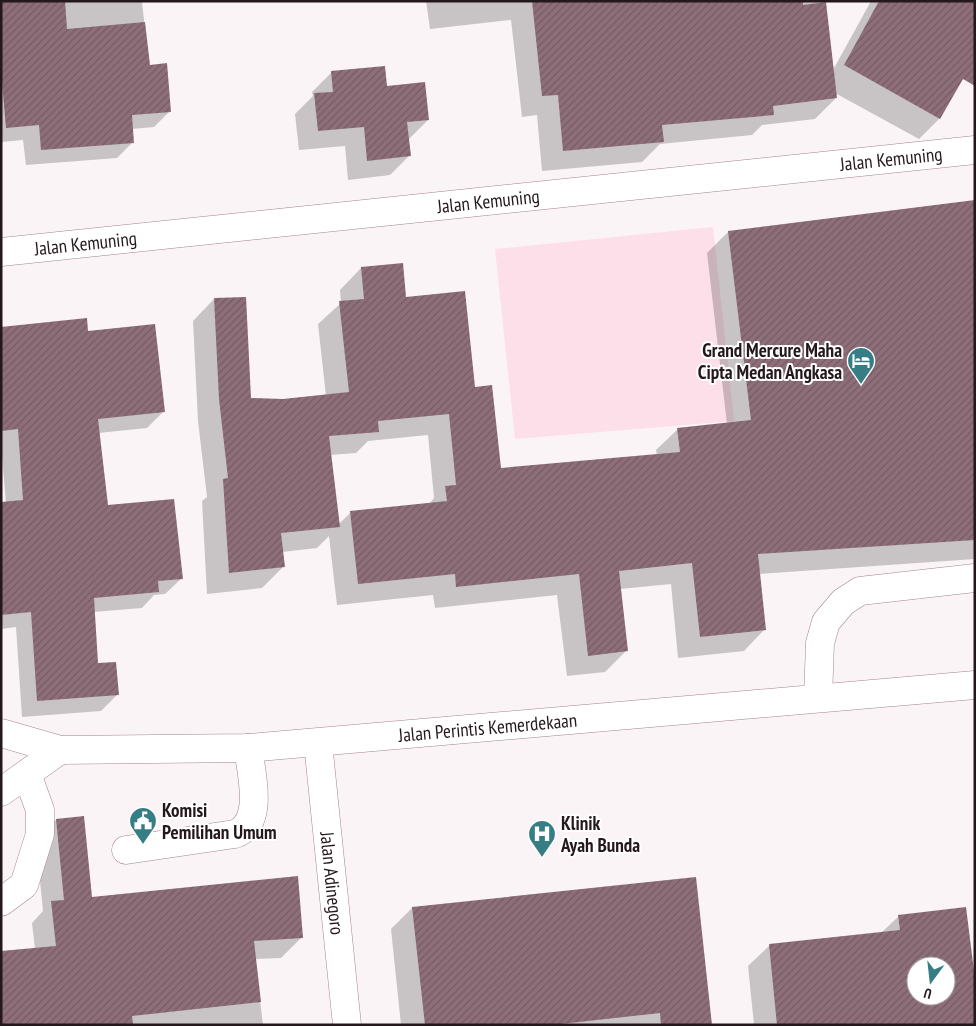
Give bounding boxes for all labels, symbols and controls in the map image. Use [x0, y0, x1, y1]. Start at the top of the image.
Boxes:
street label: Jalan Kemuning [838, 141, 943, 176]
street label: Jalan Kemuning [435, 184, 541, 218]
street label: Jalan Kemuning [32, 226, 138, 261]
place label: Grand Mercure Maha Cipta Medan Angkasa [698, 338, 842, 384]
hotel icon: Grand Mercure Maha Cipta Medan Angkasa [846, 346, 876, 385]
street label: Jalan Perintis Kemerdekaan [396, 708, 578, 747]
place label: Komisi Pemilihan Umum [162, 798, 277, 844]
public building icon: Komisi Pemilihan Umum [128, 806, 158, 845]
place label: Klinik Ayah Bunda [560, 811, 640, 857]
hospital icon: Klinik Ayah Bunda [527, 819, 557, 858]
street label: Jalan Adinegoro [315, 830, 350, 936]
north arrow [906, 956, 956, 1006]
text: U [922, 984, 933, 1003]

